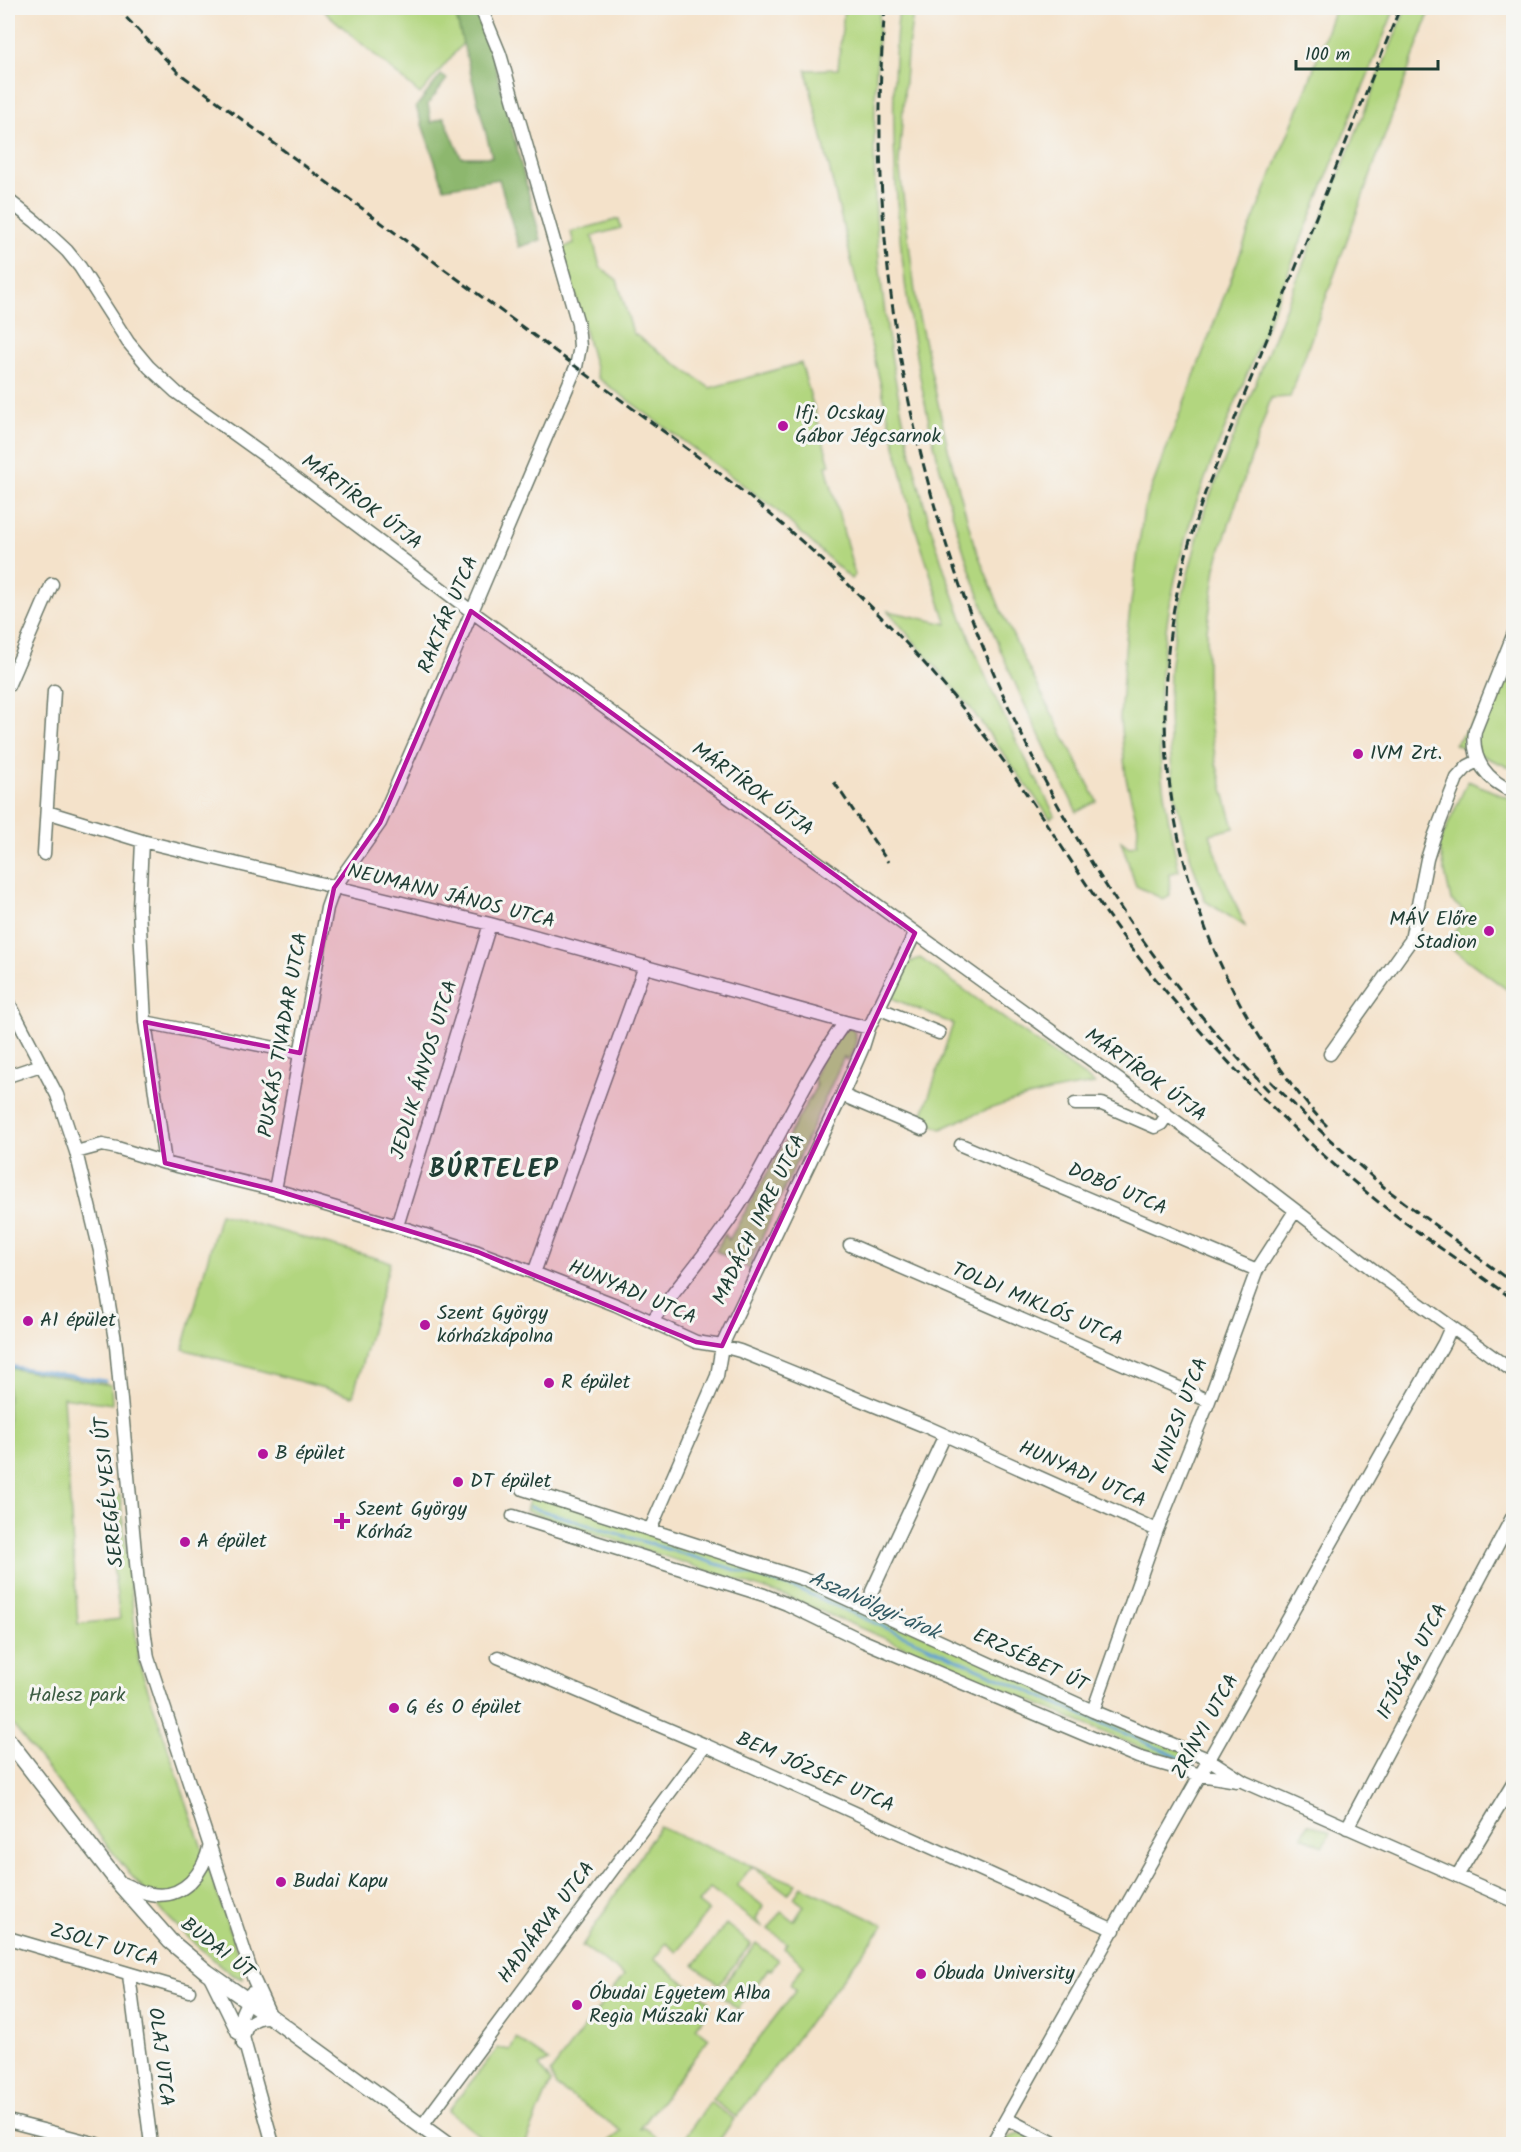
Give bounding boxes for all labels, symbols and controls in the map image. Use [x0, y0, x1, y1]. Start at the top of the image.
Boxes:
scale bar [1296, 33, 1438, 71]
text: 100 m [1305, 41, 1350, 70]
place label: Ifj. Ocskay Gábor Jégcsarnok [795, 398, 942, 453]
marker: Ifj. Ocskay Gábor Jégcsarnok [776, 419, 790, 433]
street label: MÁRTÍROK ÚTJA [294, 447, 428, 559]
street label: RAKTÁR UTCA [410, 551, 488, 679]
street label: MÁRTÍROK ÚTJA [684, 735, 820, 845]
place label: IVM Zrt. [1370, 738, 1442, 770]
marker: IVM Zrt. [1351, 747, 1365, 761]
street label: NEUMANN JÁNOS UTCA [344, 856, 558, 938]
place label: MÁV Előre Stadion [1389, 904, 1477, 959]
marker: MÁV Előre Stadion [1482, 924, 1496, 938]
street label: PUSKÁS TIVADAR UTCA [250, 930, 318, 1140]
street label: JEDLIK ÁNYOS UTCA [383, 976, 467, 1164]
street label: MÁRTÍROK ÚTJA [1077, 1021, 1213, 1131]
street label: MADÁCH IMRE UTCA [705, 1129, 815, 1311]
district label: BÚRTELEP [429, 1149, 559, 1191]
street label: DOBÓ UTCA [1062, 1155, 1172, 1225]
street label: HUNYADI UTCA [563, 1252, 701, 1334]
street label: TOLDI MIKLÓS UTCA [946, 1254, 1128, 1356]
place label: Szent György kórházkápolna [437, 1298, 553, 1353]
place label: A1 épület [40, 1305, 116, 1337]
marker: A1 épület [21, 1314, 35, 1328]
marker: Szent György kórházkápolna [418, 1318, 432, 1332]
street label: KINIZSI UTCA [1144, 1353, 1218, 1479]
place label: R épület [561, 1367, 630, 1399]
marker: R épület [542, 1376, 556, 1390]
street label: SEREGÉLYESI ÚT [86, 1413, 134, 1569]
street label: HUNYADI UTCA [1013, 1433, 1151, 1517]
place label: B épület [275, 1438, 346, 1470]
marker: B épület [256, 1447, 270, 1461]
place label: DT épület [470, 1466, 551, 1498]
marker: DT épület [451, 1475, 465, 1489]
place label: Szent György Kórház [356, 1494, 468, 1549]
marker: Szent György Kórház [333, 1512, 351, 1530]
place label: A épület [197, 1526, 267, 1558]
marker: A épület [178, 1535, 192, 1549]
water label: Aszalvölgyi-árok [803, 1562, 948, 1651]
street label: IFJÚSÁG UTCA [1369, 1598, 1457, 1726]
street label: ERZSÉBET ÚT [967, 1620, 1095, 1703]
street label: ZRÍNYI UTCA [1164, 1668, 1248, 1786]
park label: Halesz park [29, 1680, 126, 1712]
place label: G és O épület [406, 1692, 522, 1724]
marker: G és O épület [387, 1701, 401, 1715]
street label: BEM JÓZSEF UTCA [731, 1724, 899, 1822]
street label: HADIÁRVA UTCA [490, 1855, 604, 1991]
place label: Budai Kapu [293, 1866, 388, 1898]
marker: Budai Kapu [274, 1875, 288, 1889]
street label: BUDAI ÚT [173, 1910, 263, 1990]
street label: ZSOLT UTCA [46, 1915, 162, 1977]
place label: Óbuda University [933, 1958, 1075, 1990]
marker: Óbuda University [914, 1967, 928, 1981]
place label: Óbudai Egyetem Alba Regia Műszaki Kar [589, 1978, 771, 2033]
marker: Óbudai Egyetem Alba Regia Műszaki Kar [570, 1998, 584, 2012]
street label: OLAJ UTCA [138, 2006, 182, 2108]

